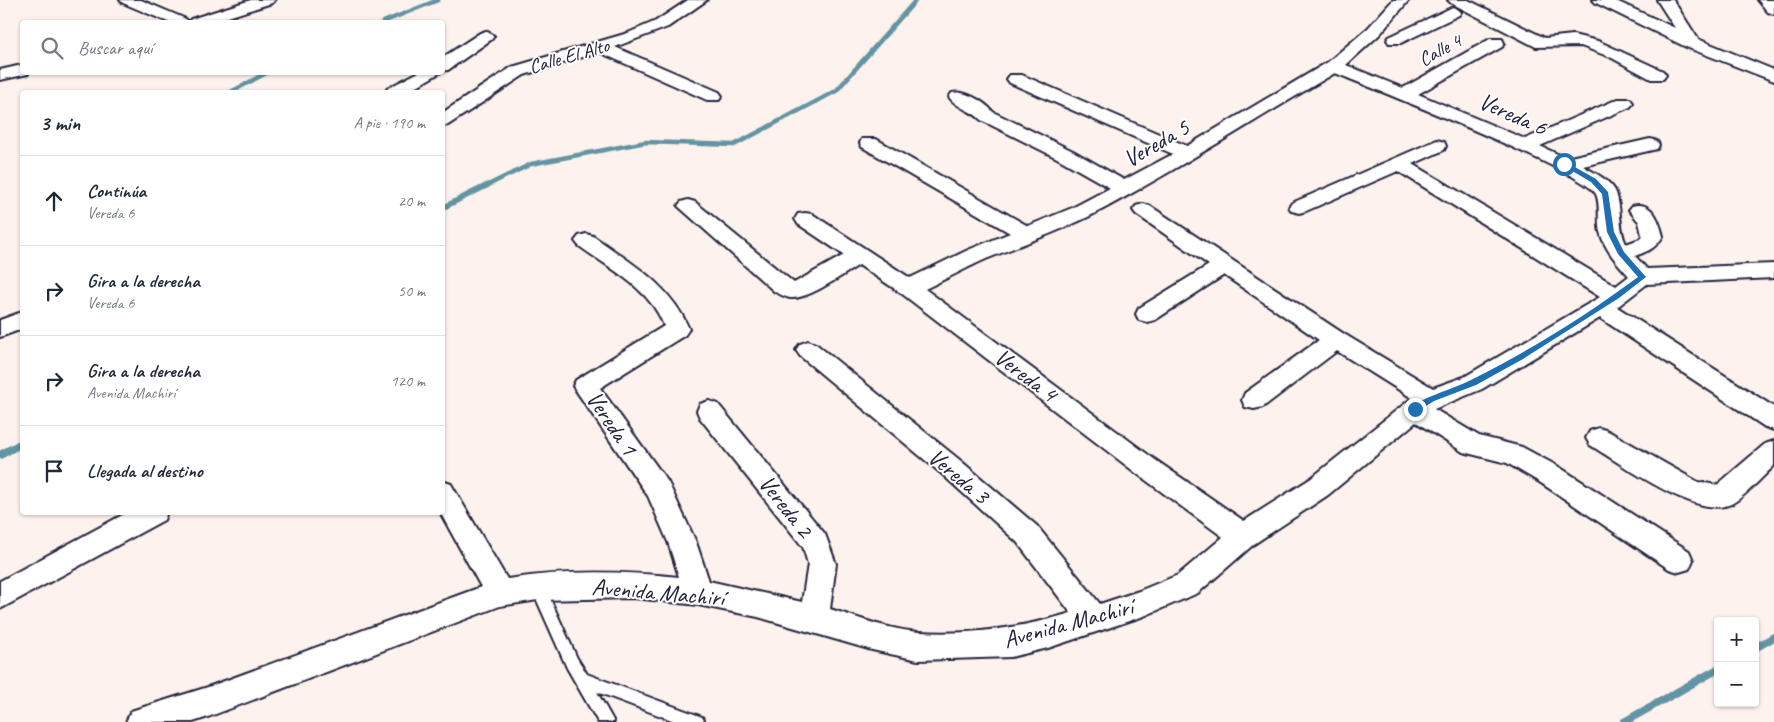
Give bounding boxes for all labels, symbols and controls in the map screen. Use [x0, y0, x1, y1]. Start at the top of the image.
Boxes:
search box [20, 20, 445, 75]
street label: Calle 4 [1414, 27, 1468, 72]
street label: Calle El Alto [526, 32, 613, 79]
icon: search [38, 34, 66, 62]
text: Buscar aquí [78, 36, 152, 60]
street label: Vereda 6 [1474, 86, 1553, 143]
text: 3 min [40, 110, 80, 136]
street label: Vereda 5 [1118, 112, 1195, 174]
text: A pie · 190 m [354, 113, 425, 133]
route start [1553, 153, 1576, 176]
text: Continúa [87, 179, 146, 203]
icon: ahead [40, 187, 68, 215]
text: 20 m [398, 191, 425, 211]
text: Vereda 6 [87, 203, 134, 223]
text: Gira a la derecha [87, 269, 200, 293]
icon: right [40, 277, 68, 305]
text: 50 m [398, 281, 425, 301]
text: Vereda 6 [87, 293, 134, 313]
street label: Vereda 4 [989, 342, 1065, 410]
text: Gira a la derecha [87, 359, 200, 383]
icon: right [40, 367, 68, 395]
text: 120 m [391, 371, 425, 391]
text: Avenida Machirí [87, 383, 176, 403]
street label: Vereda 1 [580, 385, 645, 462]
route end [1404, 398, 1427, 421]
street label: Vereda 3 [922, 442, 998, 512]
icon: arrive [40, 457, 68, 485]
text: Llegada al destino [87, 459, 203, 483]
street label: Vereda 2 [752, 469, 821, 545]
street label: Avenida Machirí [591, 571, 730, 613]
street label: Avenida Machirí [1000, 590, 1140, 655]
map controls [1714, 617, 1759, 707]
button: + [1714, 617, 1759, 662]
button: − [1714, 662, 1759, 707]

